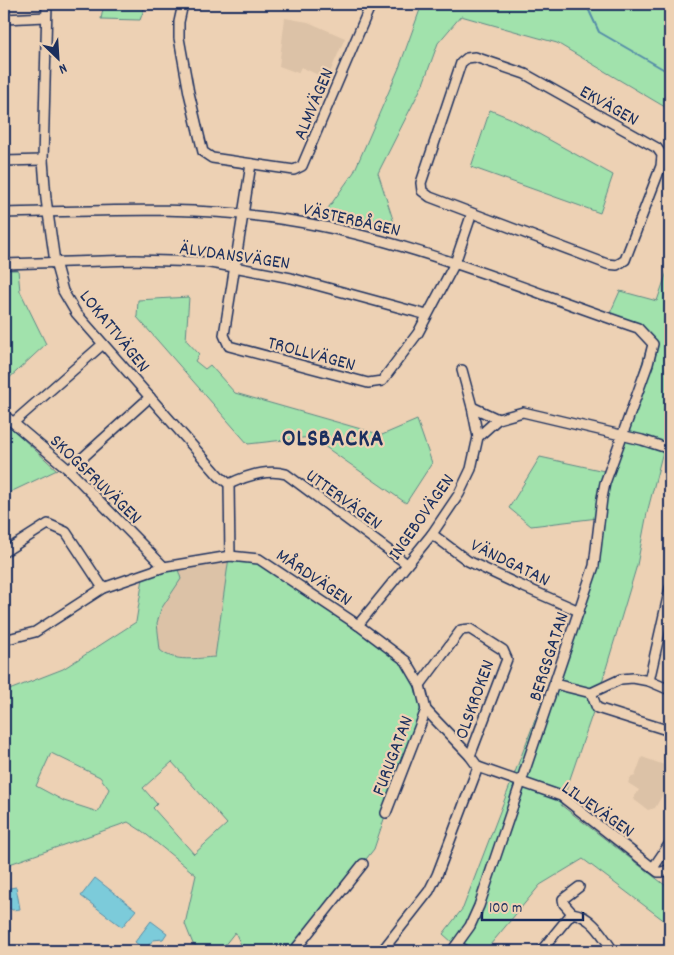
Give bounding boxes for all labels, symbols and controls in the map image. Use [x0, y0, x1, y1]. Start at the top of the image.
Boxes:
north arrow [32, 32, 82, 82]
text: N [55, 57, 70, 79]
street label: ALMVÄGEN [288, 64, 342, 145]
street label: EKVÄGEN [574, 80, 643, 134]
street label: VÄSTERBÅGEN [300, 197, 403, 246]
street label: ÄLVDANSVÄGEN [178, 236, 291, 279]
street label: LOKATTVÄGEN [71, 285, 155, 379]
street label: TROLLVÄGEN [264, 331, 358, 380]
district label: OLSBACKA [282, 423, 384, 457]
street label: SKOGSFRUVÄGEN [42, 429, 147, 532]
street label: UTTERVÄGEN [299, 464, 387, 538]
street label: INGEBOVÄGEN [383, 469, 463, 567]
street label: VÄNDGATAN [465, 533, 554, 595]
street label: MÅRDVÄGEN [270, 543, 356, 614]
street label: BERGSGATAN [523, 609, 577, 705]
street label: OLSKROKEN [449, 657, 503, 744]
street label: FURUGATAN [367, 712, 422, 800]
street label: LILJEVÄGEN [555, 776, 639, 846]
scale bar [482, 890, 583, 922]
text: 100 m [489, 898, 522, 920]

